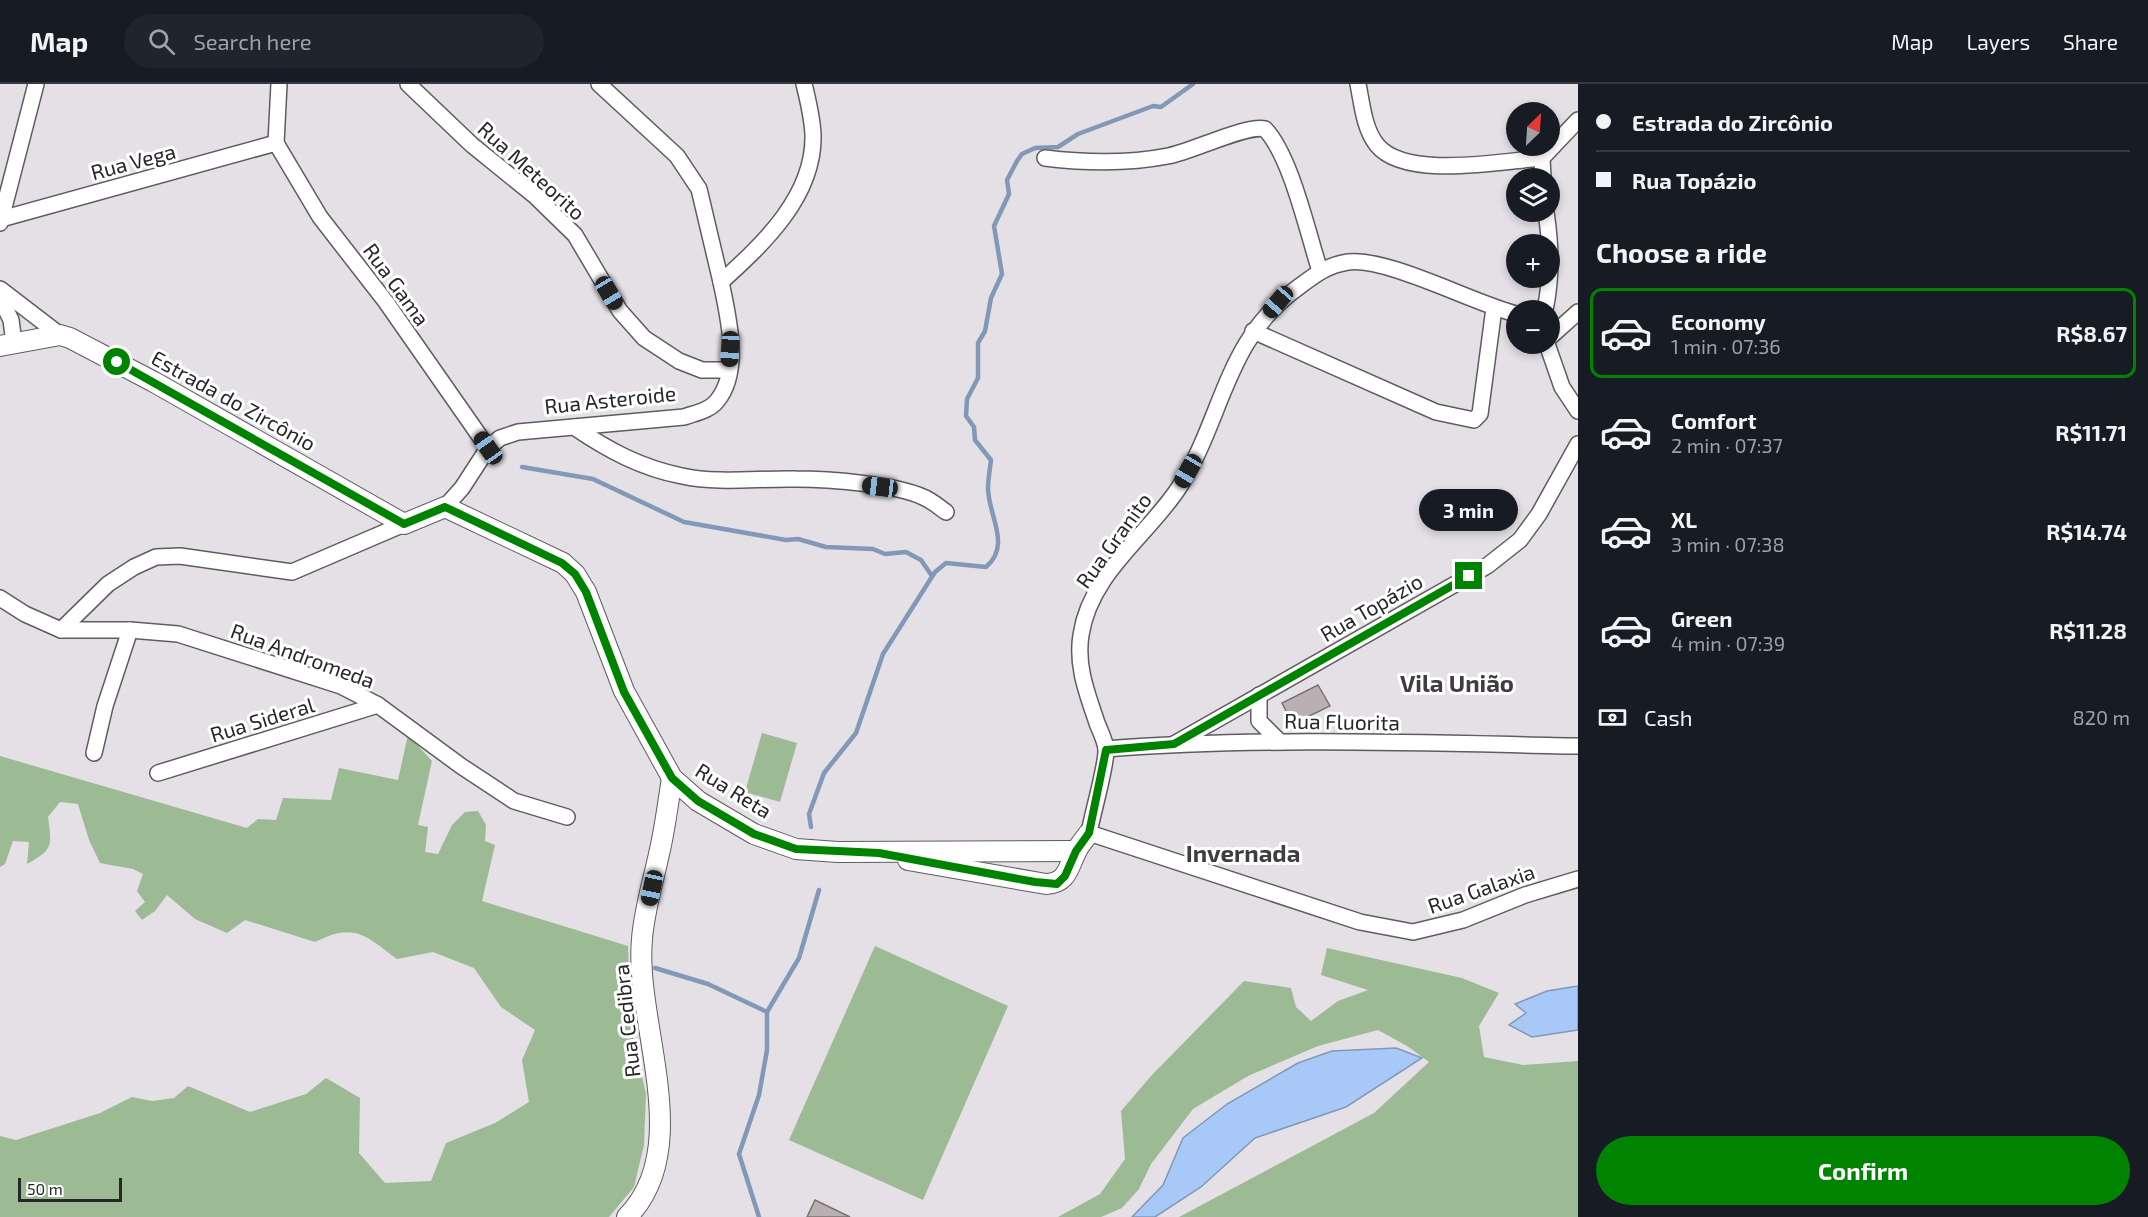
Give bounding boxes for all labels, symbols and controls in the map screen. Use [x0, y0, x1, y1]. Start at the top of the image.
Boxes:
search box [124, 14, 544, 68]
text: Map [30, 24, 88, 58]
icon: search [145, 25, 178, 58]
text: Search here [193, 28, 312, 54]
text: Map [1891, 29, 1933, 54]
text: Layers [1966, 29, 2030, 54]
text: Share [2063, 29, 2118, 54]
north arrow [1506, 102, 1560, 156]
map controls [1506, 102, 1560, 354]
text: Estrada do Zircônio [1632, 109, 1833, 135]
street label: Rua Meteorito [473, 115, 591, 225]
street label: Rua Vega [88, 138, 178, 184]
text: Rua Topázio [1632, 167, 1756, 193]
button: layers [1506, 168, 1560, 222]
button: + [1506, 234, 1560, 288]
text: Choose a ride [1596, 236, 1767, 268]
street label: Rua Gama [359, 238, 435, 330]
car [592, 273, 626, 313]
car [1259, 283, 1297, 321]
button: − [1506, 300, 1560, 354]
icon: car [1599, 306, 1653, 360]
text: Economy [1671, 308, 1766, 334]
text: R$8.67 [2056, 320, 2127, 346]
car [720, 331, 740, 367]
text: 1 min · 07:36 [1671, 334, 1781, 358]
street label: Estrada do Zircônio [148, 344, 320, 456]
route start [103, 348, 130, 375]
street label: Rua Asteroide [543, 380, 677, 418]
icon: car [1599, 405, 1653, 459]
text: Comfort [1671, 407, 1756, 433]
text: R$11.71 [2055, 419, 2127, 445]
car [470, 428, 506, 468]
text: 2 min · 07:37 [1671, 433, 1783, 457]
car [1171, 451, 1205, 491]
car [861, 476, 899, 498]
street label: Rua Granito [1070, 487, 1156, 593]
callout: 3 min [1420, 489, 1518, 531]
text: 3 min [1443, 498, 1494, 522]
icon: car [1599, 504, 1653, 558]
text: XL [1671, 506, 1697, 532]
text: R$14.74 [2046, 518, 2127, 544]
text: 3 min · 07:38 [1671, 532, 1785, 556]
route end [1455, 562, 1482, 589]
street label: Rua Topázio [1315, 568, 1427, 646]
icon: car [1599, 603, 1653, 657]
text: Green [1671, 605, 1733, 631]
street label: Rua Andromeda [228, 617, 378, 693]
text: R$11.28 [2049, 617, 2127, 643]
text: 4 min · 07:39 [1671, 631, 1785, 655]
district label: Vila União [1400, 668, 1514, 697]
street label: Rua Sideral [207, 691, 318, 747]
icon: cash [1596, 701, 1629, 734]
text: Cash [1644, 704, 1693, 730]
text: 820 m [2073, 705, 2130, 729]
street label: Rua Fluorita [1284, 707, 1400, 735]
street label: Rua Reta [691, 757, 777, 823]
district label: Invernada [1186, 838, 1300, 867]
street label: Rua Galaxia [1424, 858, 1538, 918]
car [639, 869, 665, 907]
street label: Rua Cedibra [608, 963, 644, 1079]
button: Confirm [1596, 1136, 2130, 1205]
scale bar [18, 1175, 122, 1202]
text: 50 m [27, 1179, 63, 1198]

